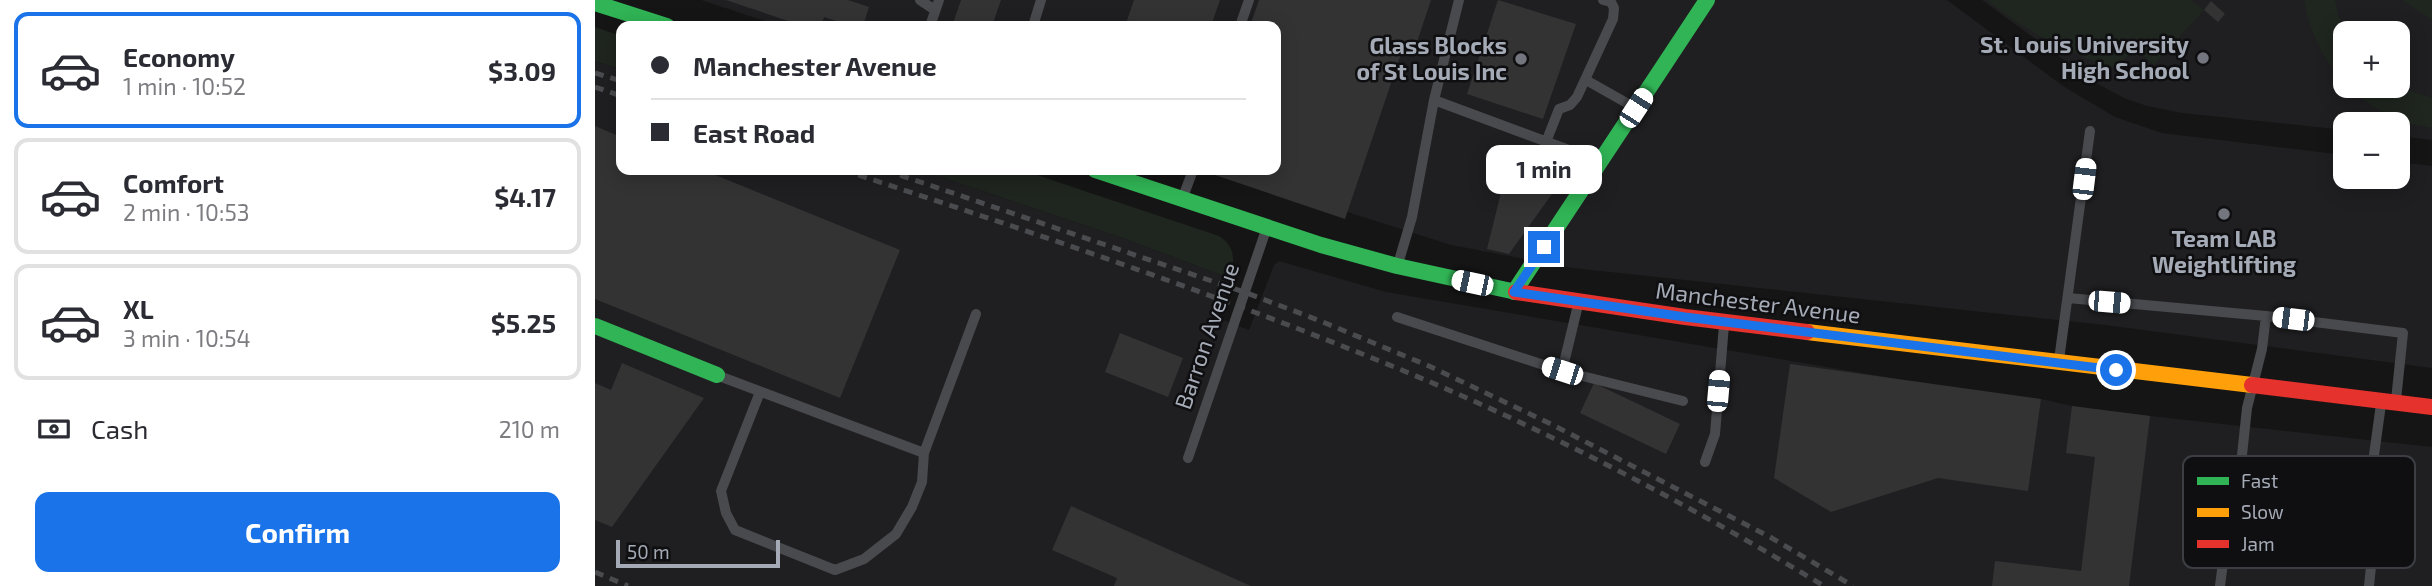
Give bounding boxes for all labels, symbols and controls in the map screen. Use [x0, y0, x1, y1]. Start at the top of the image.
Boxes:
map controls [2333, 21, 2410, 189]
button: + [2333, 21, 2410, 98]
place label: St. Louis University High School [1980, 30, 2189, 84]
place label: Glass Blocks of St Louis Inc [1357, 31, 1507, 85]
icon: car [39, 39, 102, 102]
text: Economy [123, 41, 235, 72]
text: Manchester Avenue [693, 50, 937, 81]
marker: St. Louis University High School [2195, 50, 2211, 66]
marker: Glass Blocks of St Louis Inc [1513, 51, 1529, 67]
text: $3.09 [488, 55, 556, 86]
text: 1 min · 10:52 [123, 72, 246, 100]
car [1616, 85, 1657, 131]
button: − [2333, 112, 2410, 189]
text: East Road [693, 117, 815, 148]
callout: 1 min [1486, 146, 1602, 194]
text: 1 min [1516, 155, 1572, 183]
car [2072, 157, 2097, 201]
icon: car [39, 165, 102, 228]
text: Comfort [123, 167, 224, 198]
text: $4.17 [494, 181, 556, 212]
text: 2 min · 10:53 [123, 198, 250, 226]
marker: Team LAB Weightlifting [2216, 206, 2232, 222]
place label: Team LAB Weightlifting [2152, 224, 2297, 278]
route end [1528, 231, 1560, 263]
street label: Barron Avenue [1168, 259, 1244, 413]
car [1450, 268, 1495, 298]
street label: Manchester Avenue [1654, 276, 1862, 328]
car [2088, 290, 2131, 314]
icon: car [39, 291, 102, 354]
text: XL [123, 293, 154, 324]
car [2271, 306, 2316, 332]
text: $5.25 [491, 307, 556, 338]
text: 3 min · 10:54 [123, 324, 251, 352]
route start [2100, 354, 2132, 386]
car [1539, 355, 1586, 387]
car [1706, 369, 1731, 413]
icon: cash [35, 410, 73, 448]
text: Cash [91, 413, 148, 444]
text: 210 m [499, 415, 560, 443]
legend [2183, 456, 2415, 568]
text: Fast [2241, 469, 2278, 492]
button: Confirm [35, 492, 560, 572]
text: Slow [2241, 500, 2284, 523]
text: Jam [2241, 532, 2275, 555]
scale bar [616, 537, 781, 569]
text: 50 m [627, 540, 670, 563]

